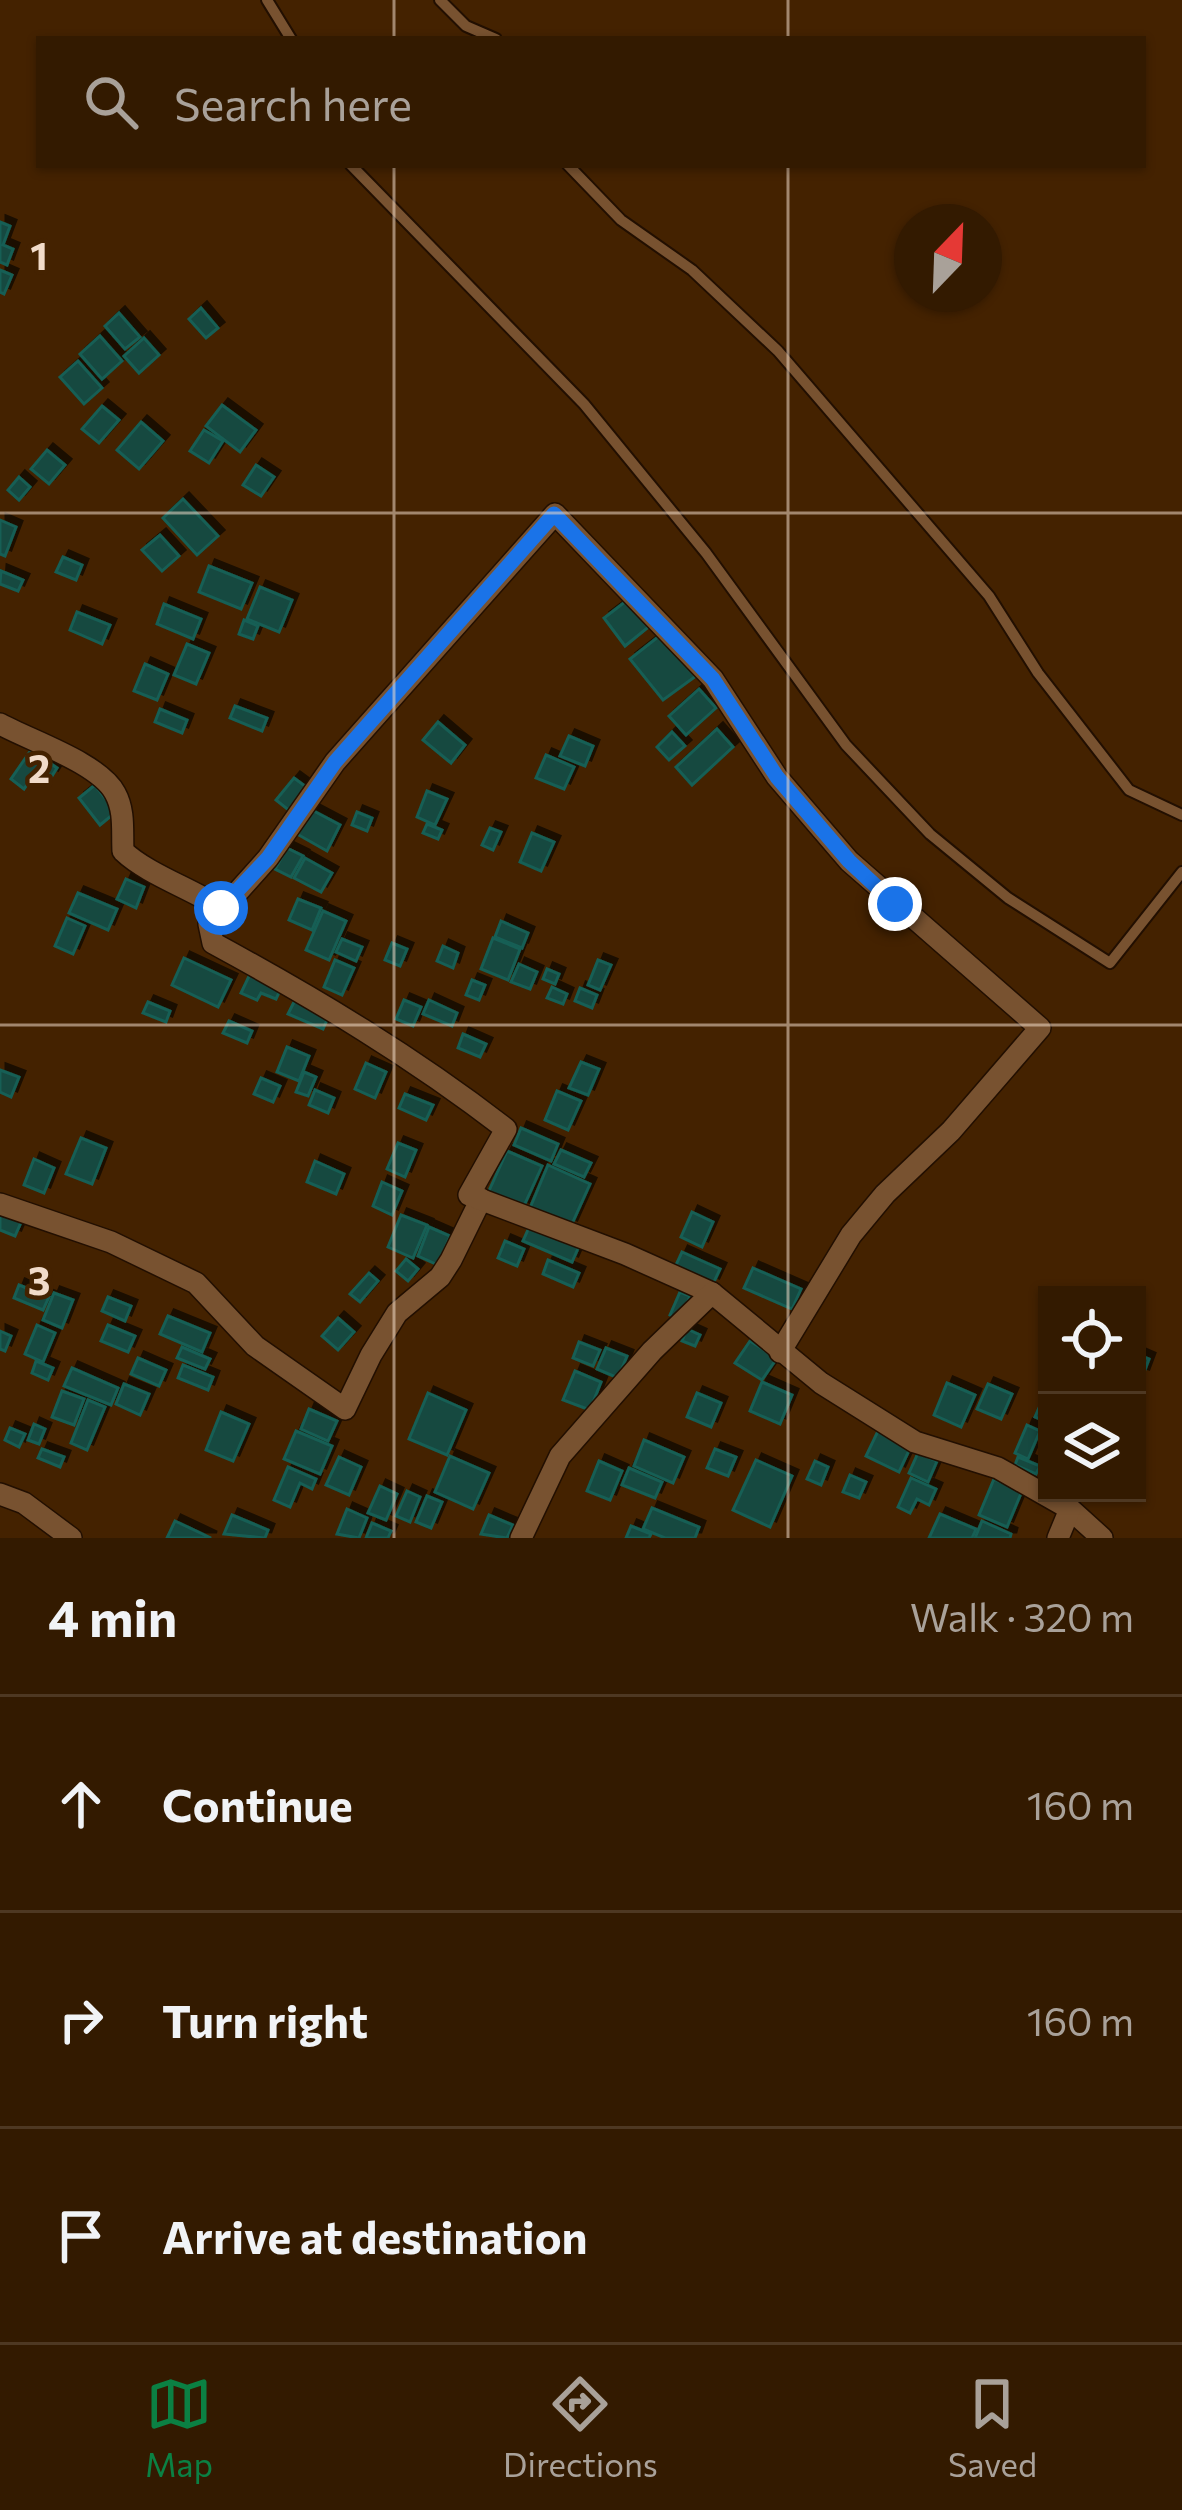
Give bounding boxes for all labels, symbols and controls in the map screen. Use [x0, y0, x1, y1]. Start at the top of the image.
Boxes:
search box [36, 36, 1146, 168]
icon: search [78, 69, 144, 135]
text: Search here [174, 75, 412, 130]
north arrow [894, 204, 1002, 312]
text: 1 [30, 230, 48, 278]
text: 2 [28, 743, 50, 791]
route end [868, 877, 922, 931]
route start [194, 881, 248, 935]
text: 3 [28, 1255, 50, 1303]
map controls [1038, 1286, 1146, 1502]
button: locate [1038, 1286, 1146, 1394]
button: layers [1038, 1394, 1146, 1502]
text: 4 min [48, 1585, 177, 1648]
text: Walk · 320 m [910, 1592, 1134, 1640]
icon: ahead [48, 1771, 114, 1837]
text: Continue [162, 1776, 353, 1831]
text: 160 m [1027, 1780, 1134, 1828]
icon: right [48, 1987, 114, 2053]
text: Turn right [162, 1992, 368, 2047]
text: 160 m [1027, 1996, 1134, 2044]
icon: arrive [48, 2203, 114, 2269]
text: Arrive at destination [162, 2208, 588, 2263]
tab: Map [145, 2371, 213, 2484]
tab: Directions [503, 2371, 658, 2484]
tab: Saved [948, 2371, 1037, 2484]

